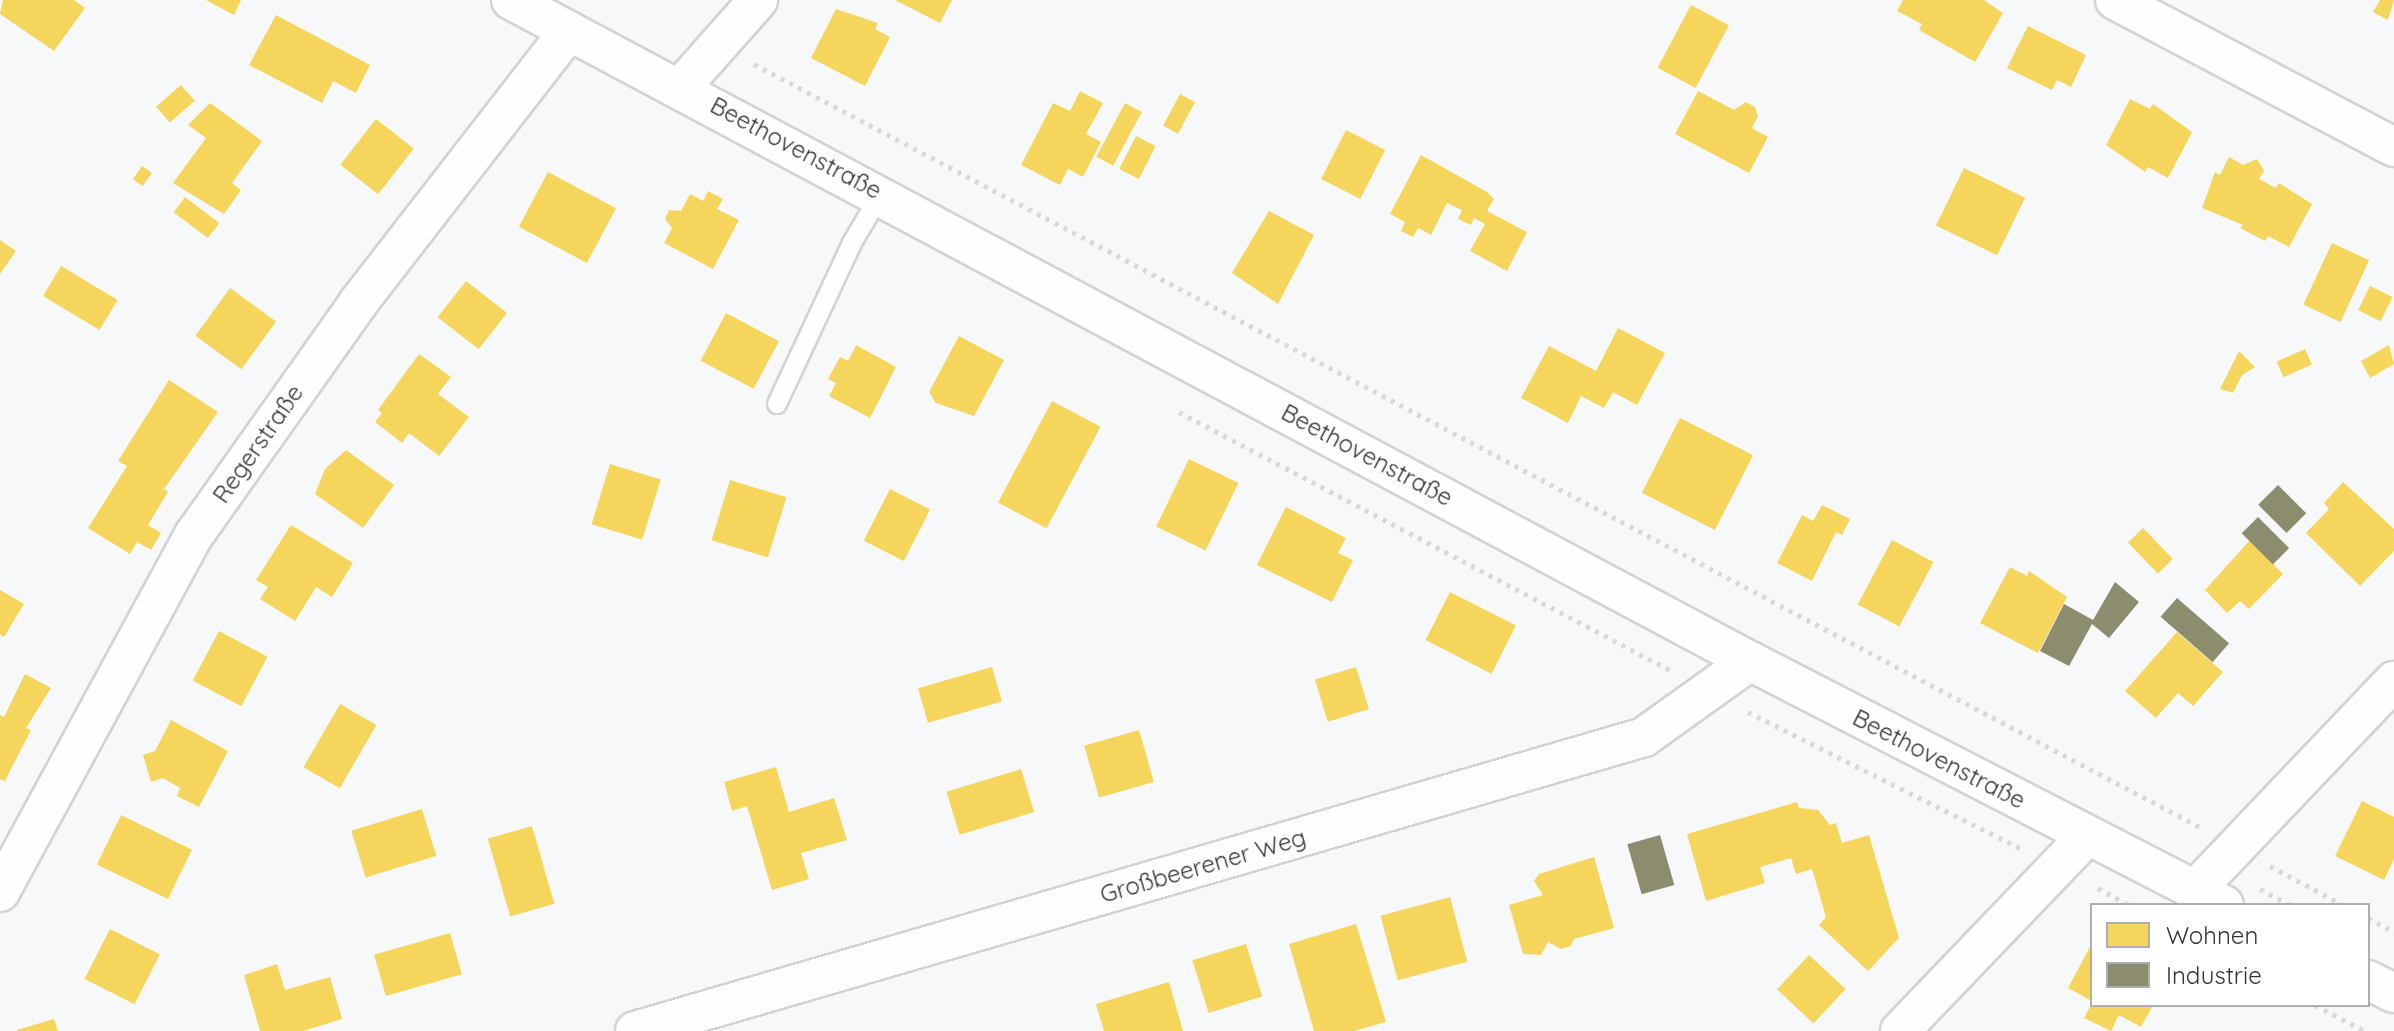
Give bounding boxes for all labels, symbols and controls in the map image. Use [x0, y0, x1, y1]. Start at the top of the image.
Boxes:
street label: Beethovenstraße [705, 91, 887, 205]
street label: Regerstraße [207, 379, 309, 509]
street label: Beethovenstraße [1276, 398, 1458, 512]
street label: Beethovenstraße [1848, 703, 2030, 815]
street label: Großbeerener Weg [1097, 823, 1309, 909]
legend [2090, 903, 2370, 1007]
text: Wohnen [2166, 920, 2258, 950]
text: Industrie [2166, 960, 2262, 990]

